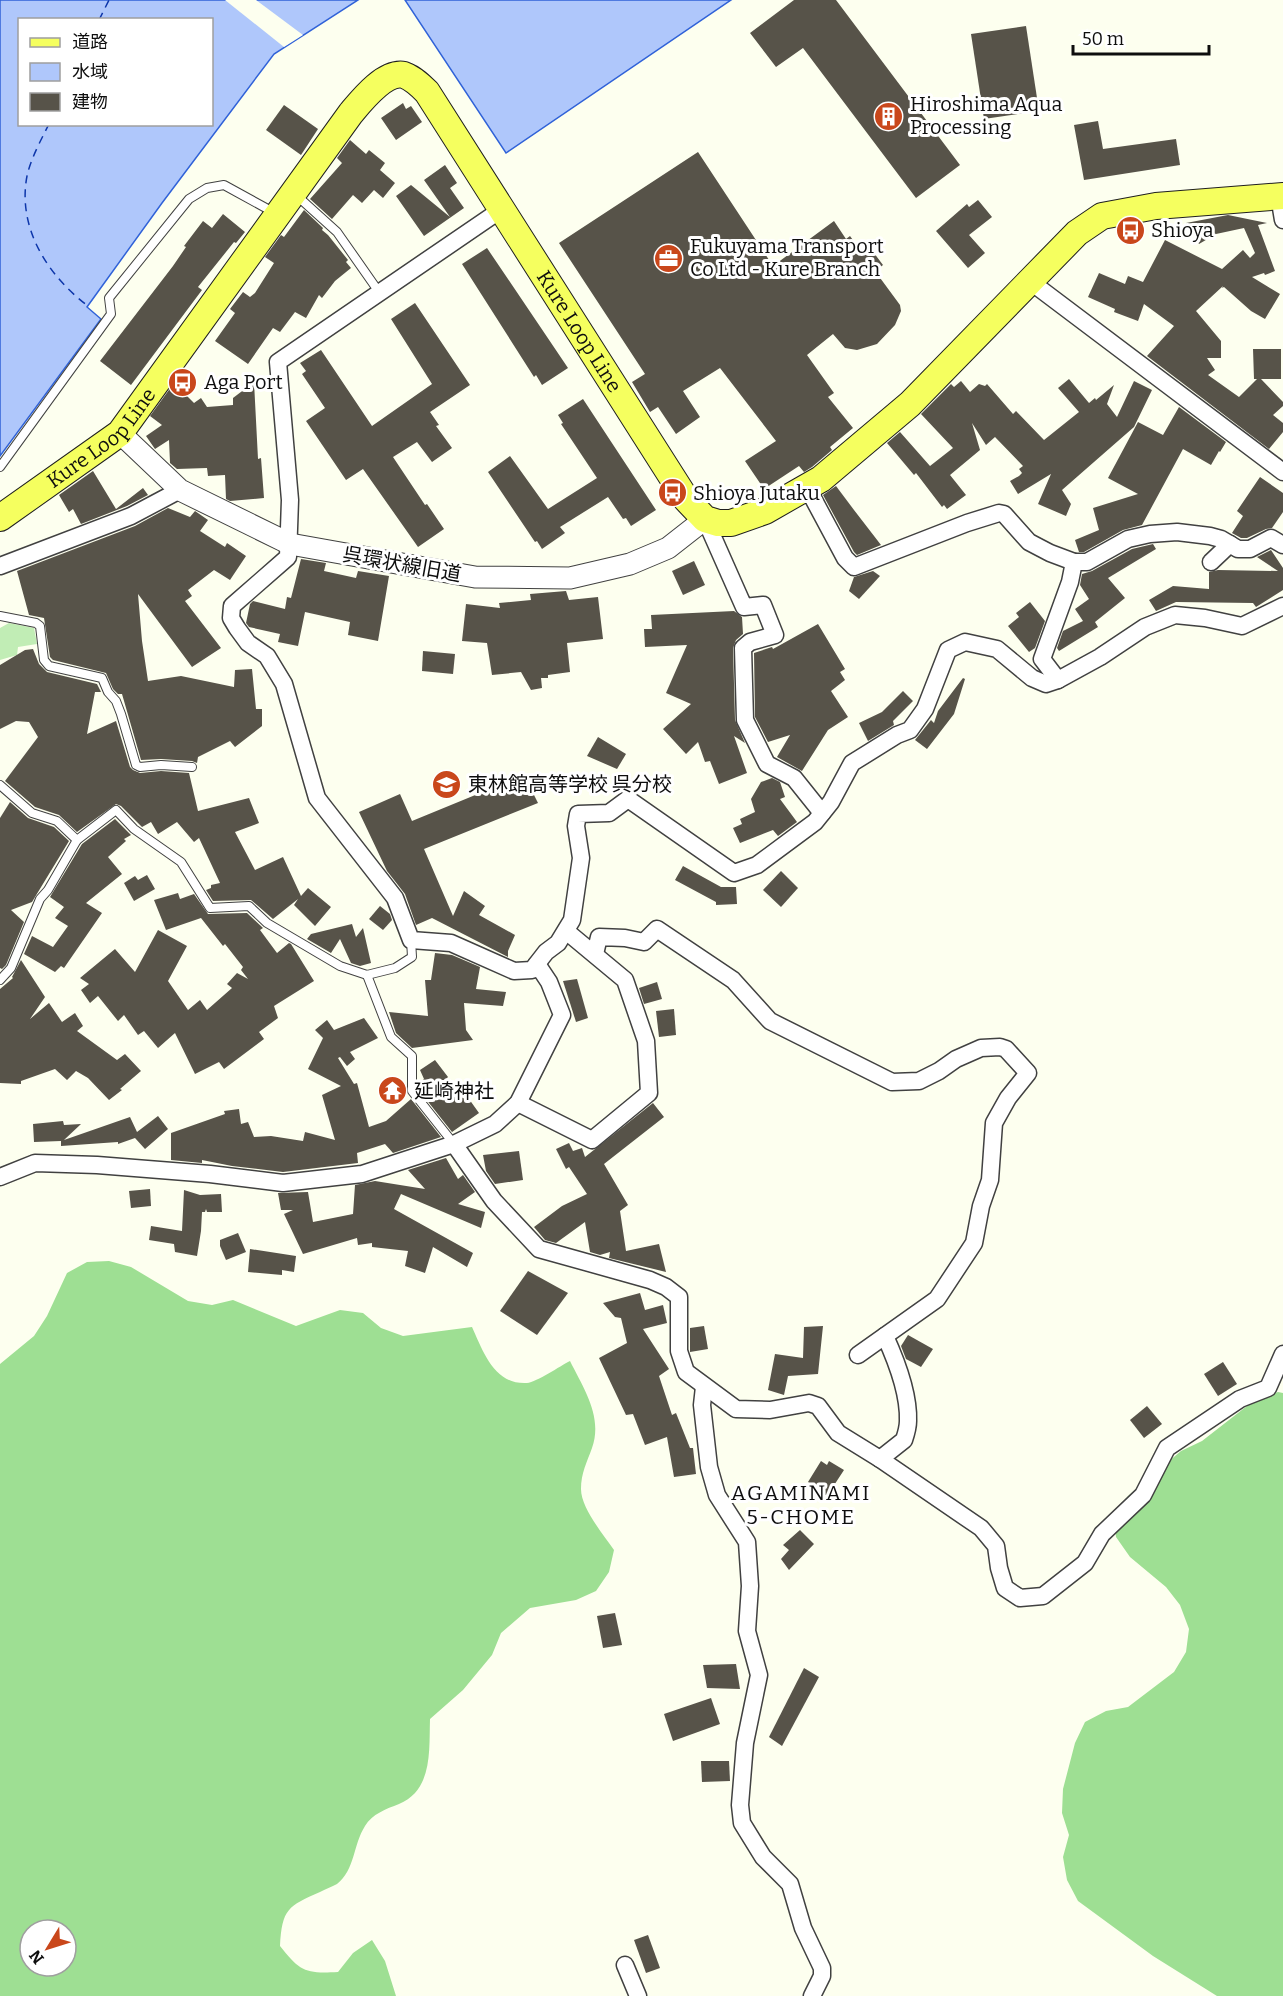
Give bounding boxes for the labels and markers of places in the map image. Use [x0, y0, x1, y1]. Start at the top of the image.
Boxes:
place label: Hiroshima Aqua Processing [910, 92, 1062, 139]
building icon: Hiroshima Aqua Processing [873, 100, 905, 132]
bus stop icon: Shioya [1114, 214, 1146, 246]
place label: Shioya [1151, 218, 1214, 242]
place label: Fukuyama Transport Co Ltd - Kure Branch [690, 234, 884, 281]
office icon: Fukuyama Transport Co Ltd - Kure Branch [653, 242, 685, 274]
bus stop icon: Aga Port [167, 366, 199, 398]
place label: Aga Port [204, 370, 283, 394]
bus stop icon: Shioya Jutaku [656, 477, 688, 509]
place label: Shioya Jutaku [693, 481, 820, 505]
school or university icon: 東林館高等学校 呉分校 [431, 768, 463, 800]
place label: 東林館高等学校 呉分校 [468, 772, 672, 796]
temple icon: 延崎神社 [377, 1075, 409, 1107]
place label: 延崎神社 [414, 1079, 494, 1103]

